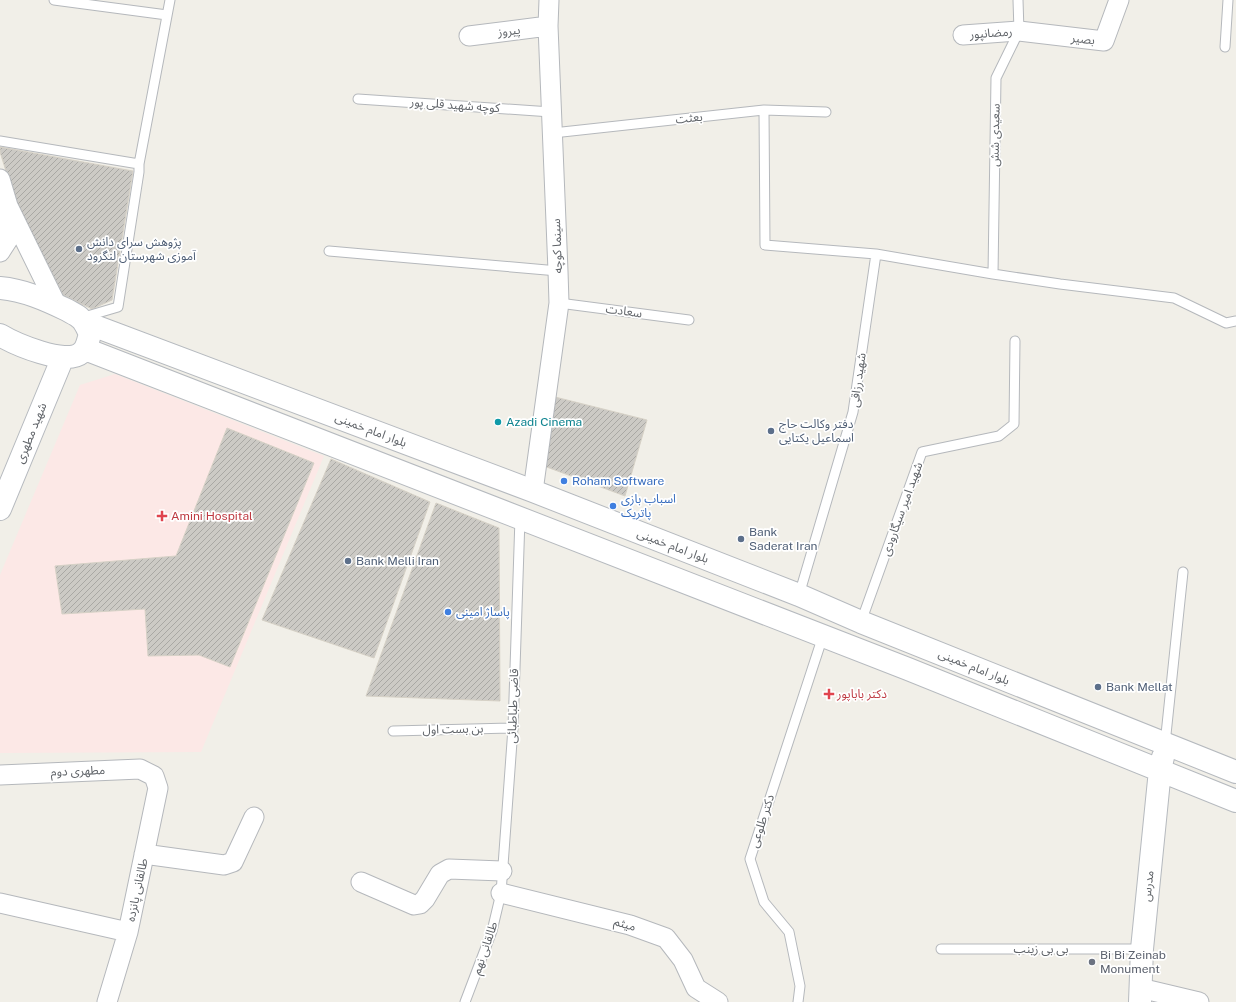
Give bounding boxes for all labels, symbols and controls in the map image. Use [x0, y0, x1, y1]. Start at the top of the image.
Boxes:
street label: پیروز [496, 23, 521, 41]
street label: رمضانپور [968, 25, 1013, 43]
street label: بصیر [1069, 31, 1096, 47]
street label: کوچه شهید قلی پور [409, 95, 501, 116]
street label: سعیدی شش [987, 103, 1003, 167]
street label: بعثت [675, 110, 703, 126]
street label: سینما کوچه [549, 218, 566, 274]
place label: پژوهش سرای دانش آموزی شهرستان لنگرود [87, 235, 196, 263]
marker: پژوهش سرای دانش آموزی شهرستان لنگرود [74, 244, 84, 254]
street label: سعادت [605, 302, 643, 320]
street label: شهید رزاقی [847, 352, 869, 408]
street label: شهید مطهری [13, 401, 50, 465]
street label: بلوار امام خمینی [333, 410, 409, 452]
place label: Azadi Cinema [506, 415, 582, 429]
marker: Azadi Cinema [493, 417, 503, 427]
place label: دفتر وکالت حاج اسماعیل یکتایی [779, 417, 854, 445]
marker: دفتر وکالت حاج اسماعیل یکتایی [766, 426, 776, 436]
street label: شهید امیر سیگارودی [879, 460, 926, 558]
place label: Roham Software [572, 474, 665, 488]
marker: Roham Software [559, 476, 569, 486]
place label: اسباب بازی پاتریک [621, 492, 676, 521]
marker: اسباب بازی پاتریک [608, 501, 618, 511]
place label: Amini Hospital [171, 509, 253, 523]
marker: Amini Hospital [156, 510, 168, 522]
place label: Bank Saderat Iran [749, 525, 818, 553]
street label: بلوار امام خمینی [635, 526, 711, 568]
marker: Bank Saderat Iran [736, 534, 746, 544]
place label: Bank Melli Iran [356, 554, 439, 568]
marker: Bank Melli Iran [343, 556, 353, 566]
place label: پاساژ امینی [456, 605, 510, 620]
marker: پاساژ امینی [443, 607, 453, 617]
street label: بلوار امام خمینی [936, 646, 1012, 689]
street label: قاضی طباطبائی [505, 668, 521, 744]
place label: Bank Mellat [1106, 680, 1173, 694]
marker: Bank Mellat [1093, 682, 1103, 692]
place label: دکتر باباپور [836, 687, 887, 702]
marker: دکتر باباپور [824, 689, 834, 699]
street label: بن بست اول [422, 721, 484, 737]
street label: مطهری دوم [50, 763, 106, 781]
street label: دکتر طلوعی [747, 792, 777, 849]
street label: طالقانی پانزده [123, 857, 152, 923]
street label: مدرس [1139, 870, 1157, 902]
street label: میثم [612, 914, 638, 936]
street label: طالقانی نهم [469, 920, 502, 977]
street label: بی بی زینب [1014, 942, 1068, 956]
place label: Bi Bi Zeinab Monument [1100, 948, 1166, 976]
marker: Bi Bi Zeinab Monument [1087, 957, 1097, 967]

